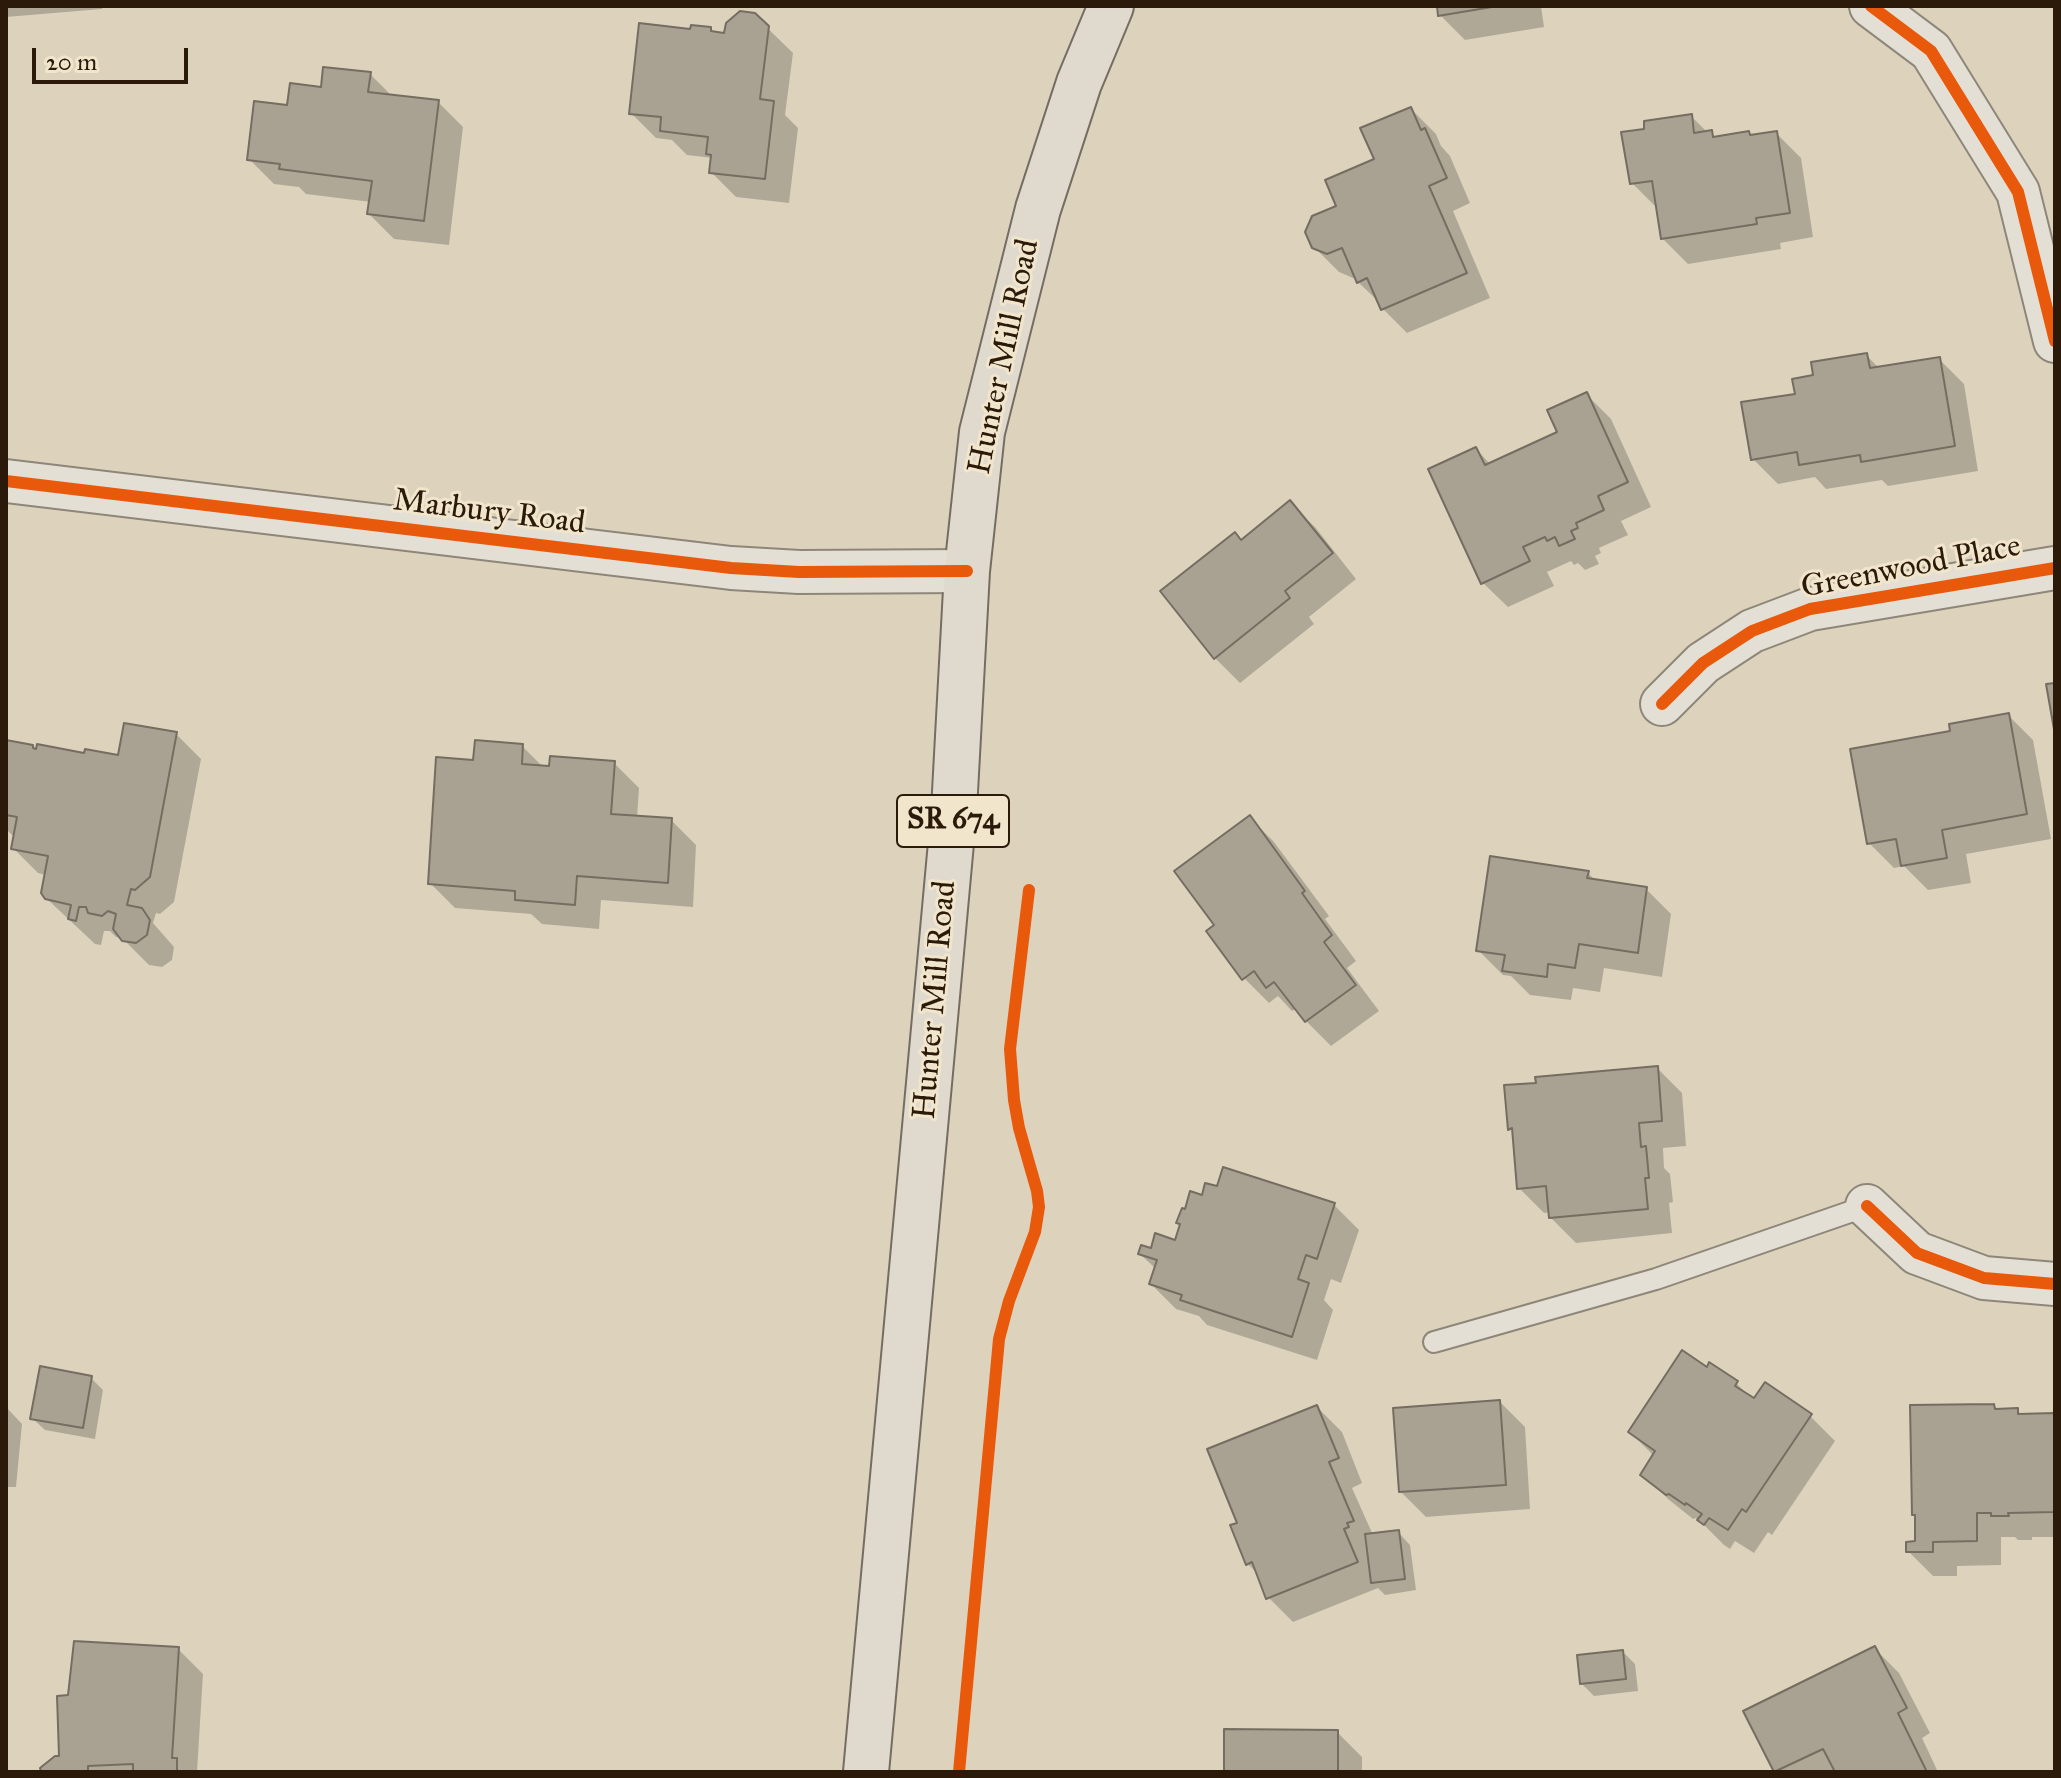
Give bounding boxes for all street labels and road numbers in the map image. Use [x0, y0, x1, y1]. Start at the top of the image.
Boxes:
street label: Hunter Mill Road [961, 236, 1049, 478]
street label: Marbury Road [391, 482, 587, 544]
street label: Greenwood Place [1798, 528, 2024, 608]
road number: SR 674 [897, 795, 1009, 847]
street label: Hunter Mill Road [906, 879, 966, 1121]

